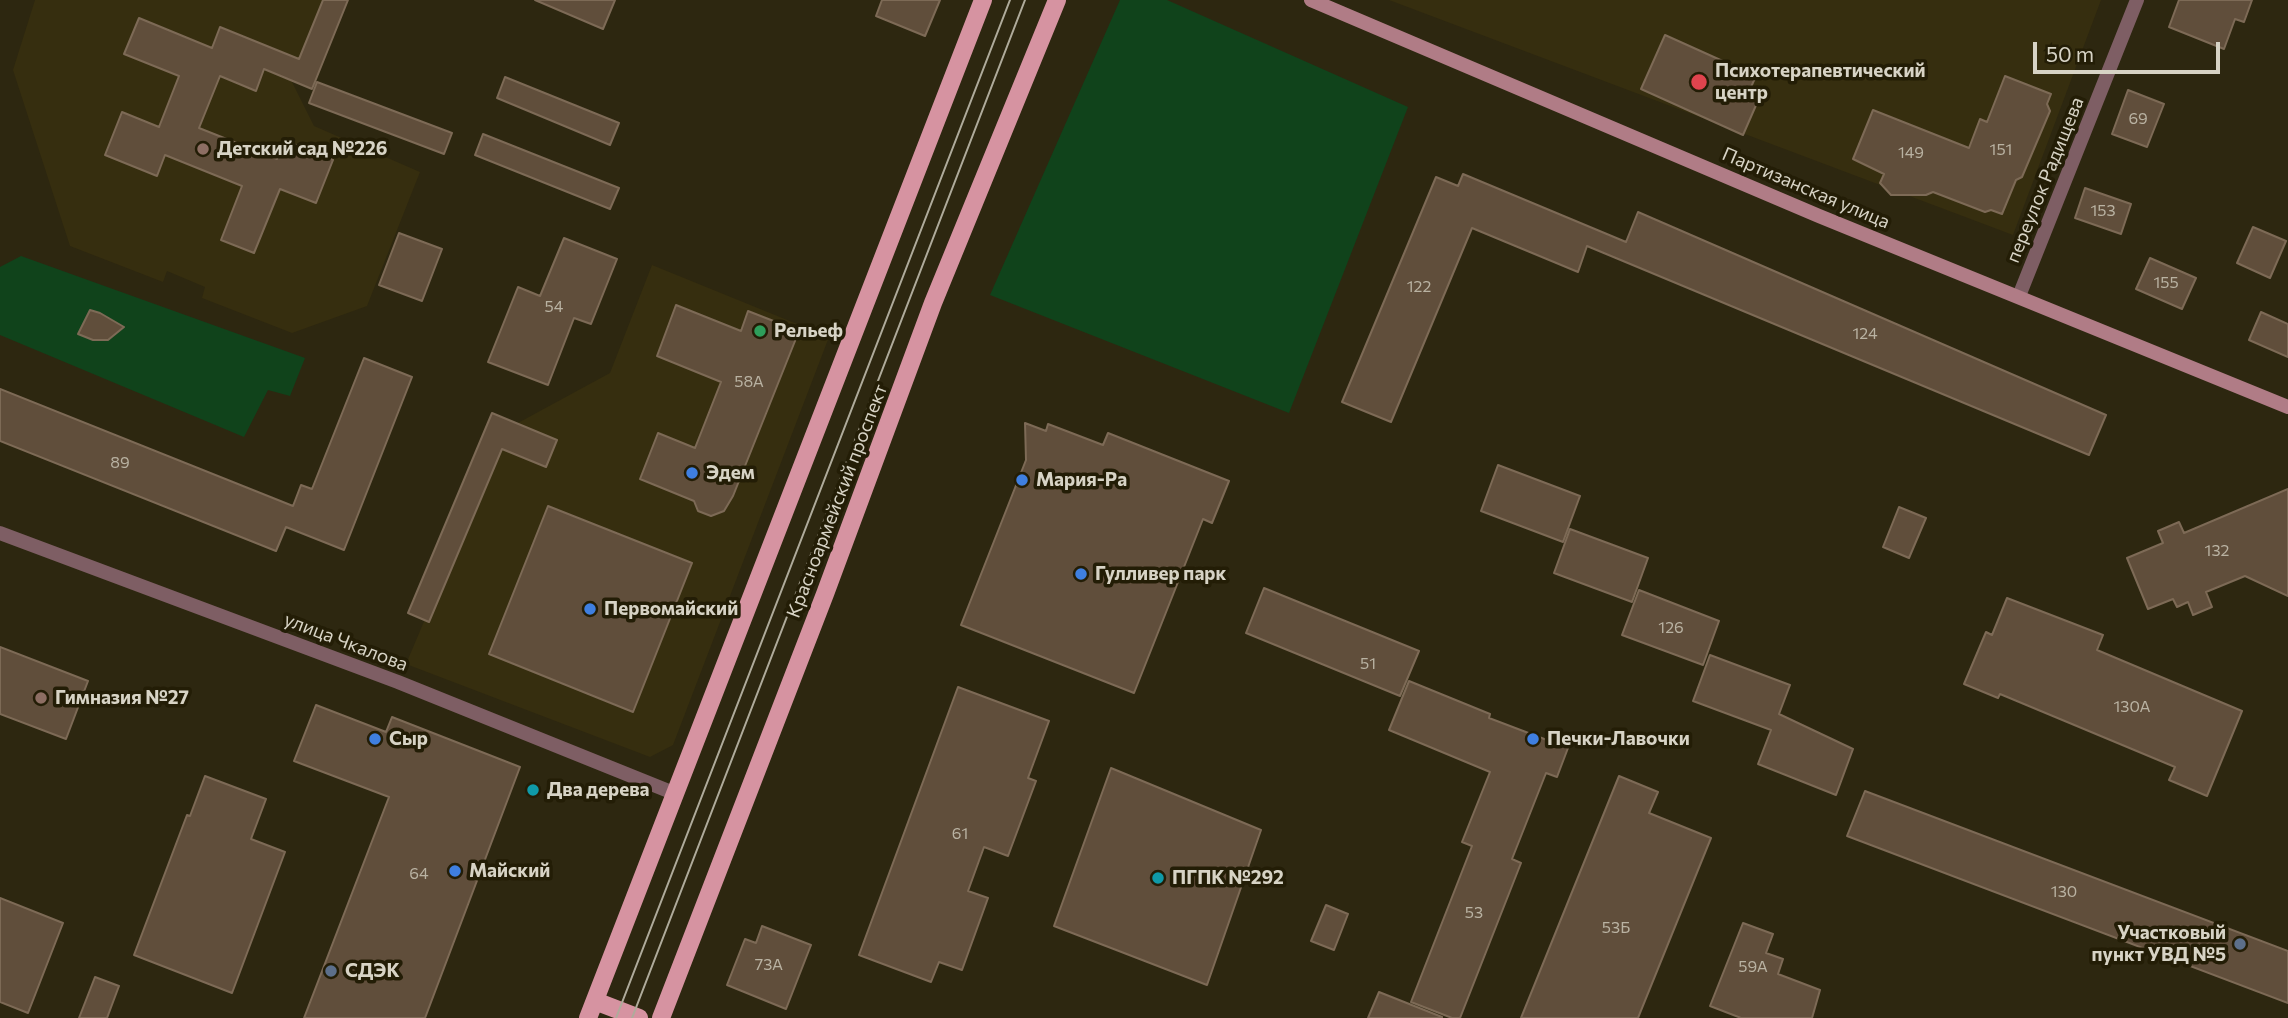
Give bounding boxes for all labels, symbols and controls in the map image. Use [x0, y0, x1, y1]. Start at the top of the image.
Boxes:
scale bar [2036, 28, 2223, 72]
text: 50 m [2046, 41, 2094, 66]
place label: Психотерапевтический центр [1715, 60, 1926, 104]
marker: Психотерапевтический центр [1689, 72, 1709, 92]
street label: переулок Радищева [2001, 94, 2089, 266]
house number: 69 [2128, 109, 2148, 129]
place label: Детский сад №226 [217, 138, 387, 160]
house number: 151 [1990, 140, 2012, 160]
marker: Детский сад №226 [195, 141, 211, 157]
street label: Партизанская улица [1719, 142, 1893, 234]
house number: 149 [1898, 143, 1924, 163]
house number: 153 [2090, 201, 2116, 221]
house number: 155 [2153, 273, 2179, 293]
house number: 122 [1407, 277, 1431, 297]
house number: 54 [545, 297, 563, 317]
place label: Рельеф [774, 320, 843, 342]
marker: Рельеф [752, 323, 768, 339]
house number: 124 [1852, 324, 1878, 344]
house number: 58А [734, 372, 764, 392]
street label: Красноармейский проспект [782, 381, 892, 621]
house number: 89 [110, 453, 130, 473]
place label: Эдем [706, 462, 755, 484]
marker: Эдем [684, 465, 700, 481]
place label: Мария-Ра [1036, 469, 1127, 491]
marker: Мария-Ра [1014, 472, 1030, 488]
house number: 132 [2205, 541, 2229, 561]
place label: Гулливер парк [1095, 563, 1226, 585]
marker: Гулливер парк [1073, 566, 1089, 582]
place label: Первомайский [604, 598, 738, 620]
marker: Первомайский [582, 601, 598, 617]
street label: улица Чкалова [281, 608, 411, 676]
house number: 126 [1658, 618, 1684, 638]
house number: 51 [1360, 654, 1376, 674]
place label: Гимназия №27 [55, 687, 189, 709]
marker: Гимназия №27 [33, 690, 49, 706]
house number: 130А [2113, 697, 2151, 717]
place label: Сыр [389, 728, 428, 750]
place label: Печки-Лавочки [1547, 728, 1690, 750]
marker: Сыр [367, 731, 383, 747]
marker: Печки-Лавочки [1525, 731, 1541, 747]
place label: Два дерева [547, 779, 649, 801]
marker: Два дерева [525, 782, 541, 798]
house number: 61 [952, 824, 968, 844]
place label: Майский [469, 860, 550, 882]
marker: Майский [447, 863, 463, 879]
house number: 64 [409, 864, 429, 884]
place label: ПГПК №292 [1172, 867, 1284, 889]
marker: ПГПК №292 [1150, 870, 1166, 886]
house number: 130 [2051, 882, 2077, 902]
house number: 53 [1465, 903, 1483, 923]
house number: 53Б [1602, 918, 1630, 938]
place label: Участковый пункт УВД №5 [2092, 922, 2226, 966]
marker: Участковый пункт УВД №5 [2232, 936, 2248, 952]
house number: 73А [755, 955, 783, 975]
house number: 59А [1738, 957, 1768, 977]
place label: СДЭК [345, 960, 400, 982]
marker: СДЭК [323, 963, 339, 979]

